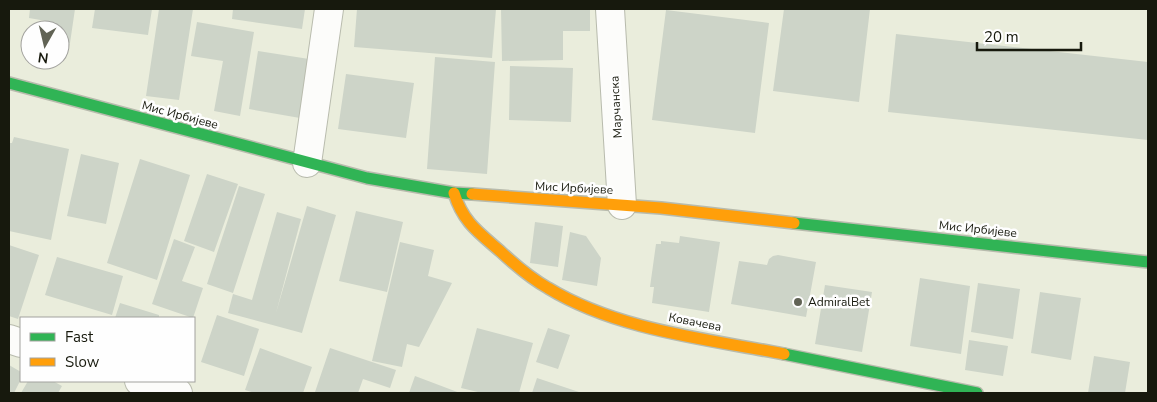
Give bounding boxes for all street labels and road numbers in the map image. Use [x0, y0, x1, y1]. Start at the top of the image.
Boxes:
street label: Марчанска [606, 75, 626, 139]
street label: Мис Ирбијеве [140, 97, 220, 133]
street label: Мис Ирбијеве [534, 178, 614, 198]
street label: Мис Ирбијеве [938, 217, 1018, 241]
street label: Ковачева [667, 309, 723, 335]

